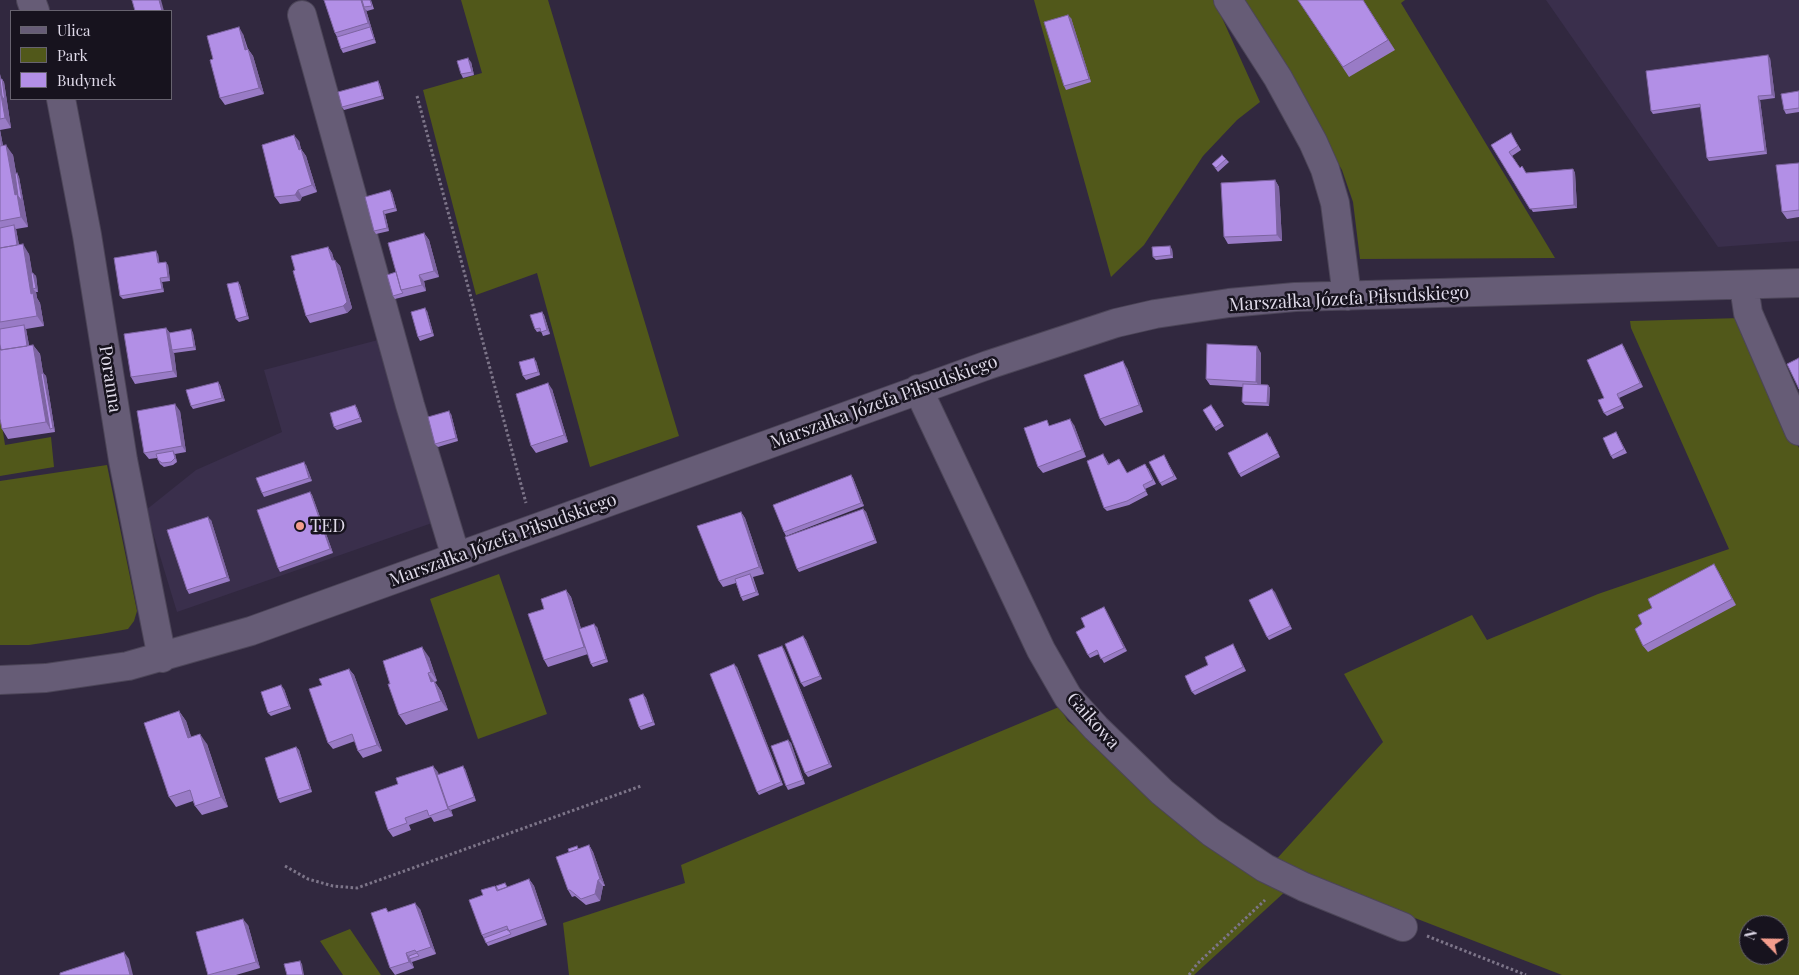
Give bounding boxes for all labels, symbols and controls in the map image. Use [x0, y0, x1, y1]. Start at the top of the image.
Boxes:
legend [10, 10, 172, 100]
text: Ulica [57, 20, 90, 40]
text: Park [57, 45, 88, 65]
text: Budynek [57, 70, 116, 90]
street label: Marszałka Józefa Piłsudskiego [1228, 282, 1470, 316]
street label: Poranna [94, 344, 126, 414]
street label: Marszałka Józefa Piłsudskiego [767, 351, 1001, 453]
street label: Marszałka Józefa Piłsudskiego [386, 489, 620, 591]
place label: TED [310, 515, 345, 537]
marker: TED [294, 520, 306, 532]
street label: Gaikowa [1062, 688, 1124, 754]
north arrow [1739, 915, 1789, 965]
text: N [1740, 926, 1761, 943]

